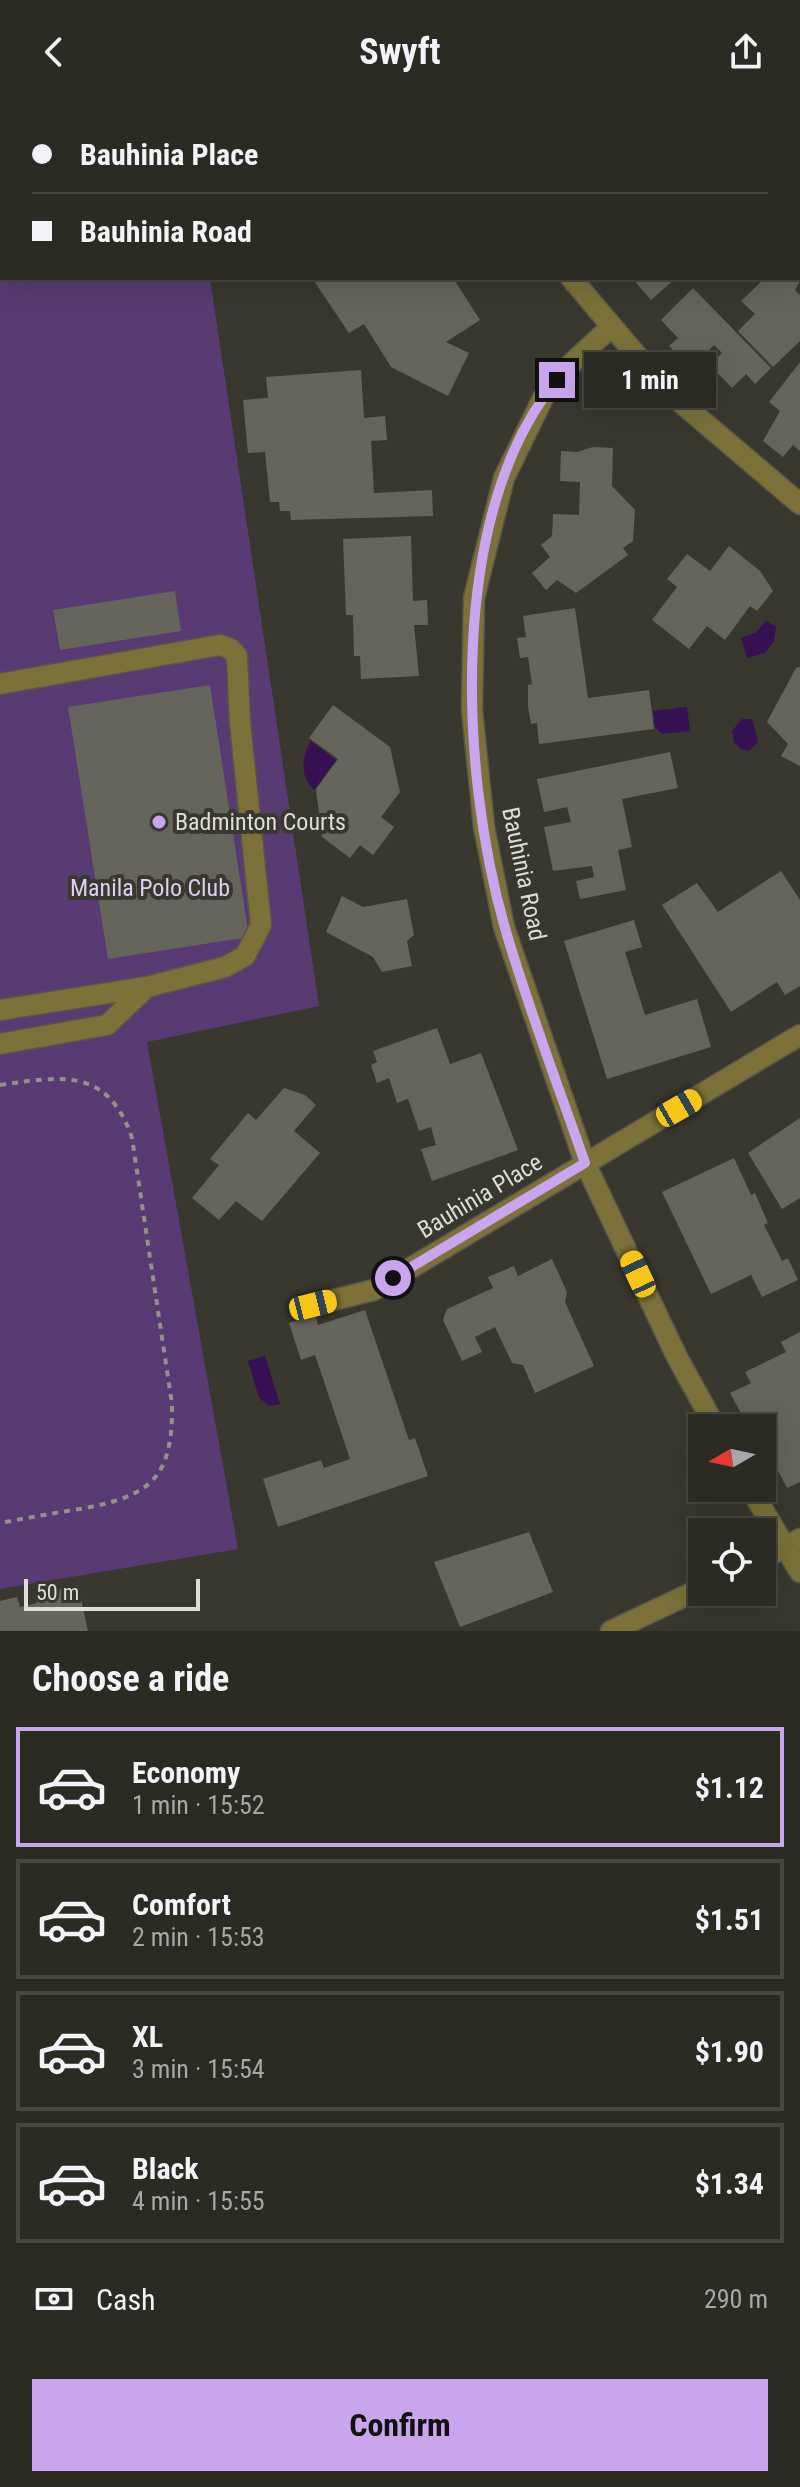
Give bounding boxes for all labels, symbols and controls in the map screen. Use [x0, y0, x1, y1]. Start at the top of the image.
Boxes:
icon: back [32, 30, 76, 74]
icon: share [724, 30, 768, 74]
text: Swyft [359, 31, 441, 73]
text: Bauhinia Place [80, 137, 258, 172]
text: Bauhinia Road [80, 214, 252, 249]
callout: 1 min [585, 352, 717, 408]
route end [539, 362, 575, 398]
text: 1 min [621, 365, 679, 395]
street label: Bauhinia Road [496, 805, 552, 943]
place label: Badminton Courts [175, 808, 346, 836]
marker: Badminton Courts [150, 813, 168, 831]
park label: Manila Polo Club [70, 874, 230, 902]
car [652, 1086, 706, 1130]
street label: Bauhinia Place [413, 1148, 547, 1244]
car [617, 1247, 659, 1301]
route start [375, 1260, 411, 1296]
car [287, 1288, 339, 1322]
north arrow [688, 1414, 776, 1502]
map controls [688, 1414, 776, 1606]
button: locate [688, 1518, 776, 1606]
scale bar [24, 1575, 200, 1611]
text: 50 m [36, 1580, 79, 1605]
text: Choose a ride [32, 1658, 229, 1700]
icon: car [36, 1751, 108, 1823]
text: Economy [132, 1755, 240, 1790]
text: $1.12 [695, 1770, 764, 1805]
text: 1 min · 15:52 [132, 1790, 265, 1820]
icon: car [36, 1883, 108, 1955]
text: Comfort [132, 1887, 231, 1922]
text: $1.51 [695, 1902, 764, 1937]
text: 2 min · 15:53 [132, 1922, 265, 1952]
icon: car [36, 2015, 108, 2087]
text: XL [132, 2019, 163, 2054]
text: $1.90 [695, 2034, 764, 2069]
text: 3 min · 15:54 [132, 2054, 265, 2084]
icon: car [36, 2147, 108, 2219]
text: Black [132, 2151, 199, 2186]
text: $1.34 [695, 2166, 764, 2201]
text: 4 min · 15:55 [132, 2186, 265, 2216]
icon: cash [32, 2277, 76, 2321]
text: Cash [96, 2282, 156, 2317]
text: 290 m [704, 2284, 768, 2314]
button: Confirm [32, 2379, 768, 2471]

